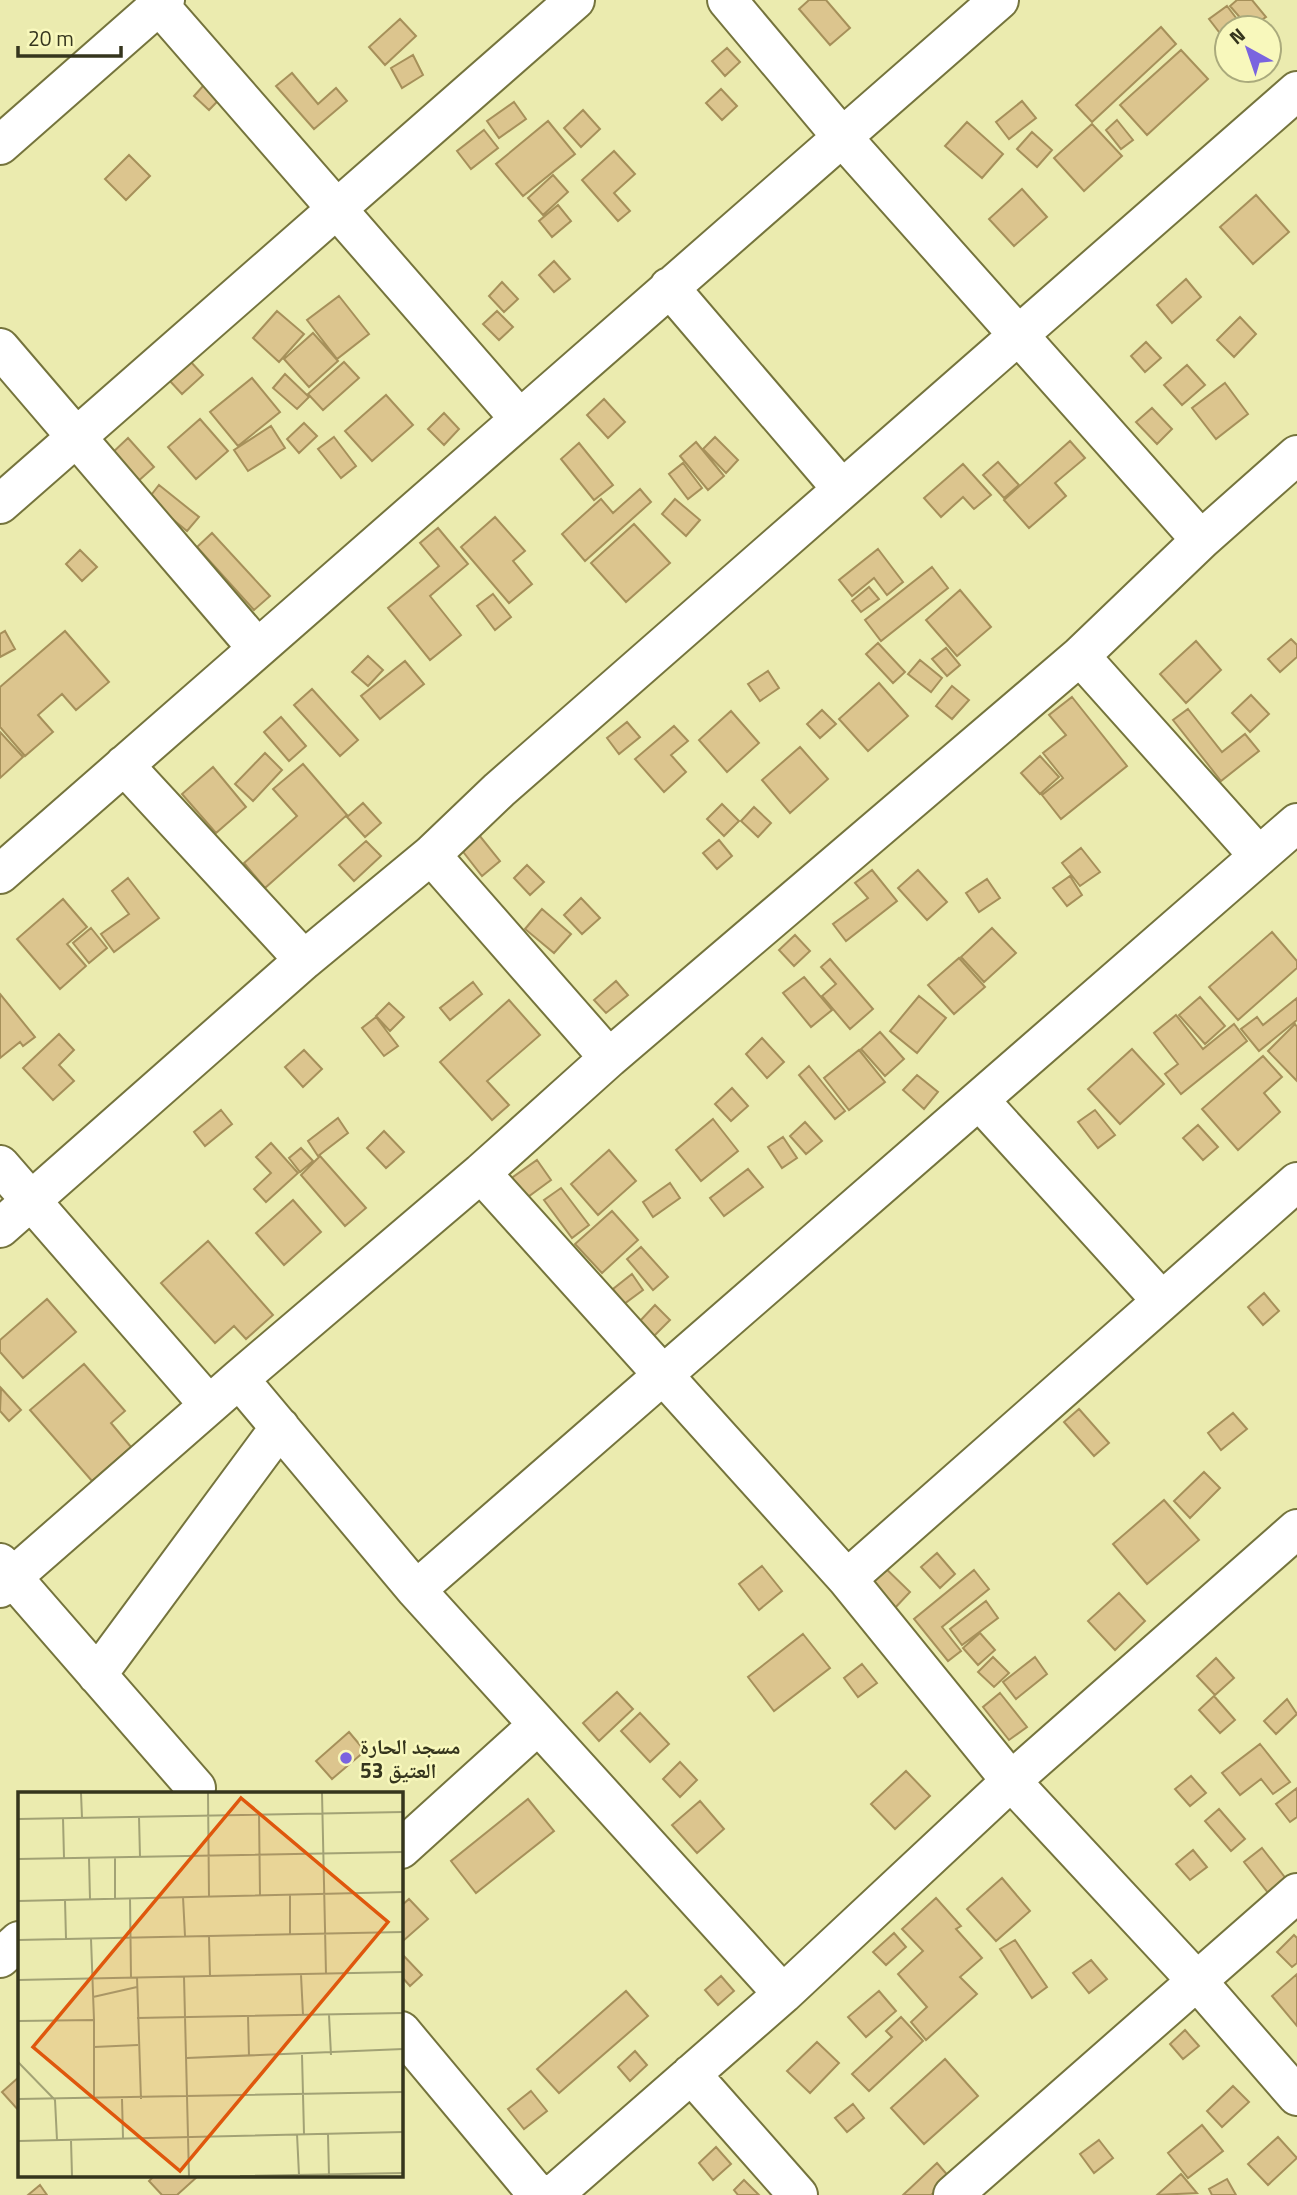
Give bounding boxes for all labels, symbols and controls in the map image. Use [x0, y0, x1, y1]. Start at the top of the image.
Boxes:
scale bar [18, 14, 121, 58]
north arrow [1213, 14, 1283, 84]
text: N [1222, 20, 1251, 51]
text: 20 m [28, 22, 74, 54]
place label: مسجد الحارة 53 العتيق [360, 1730, 460, 1786]
marker: مسجد الحارة 53 العتيق [338, 1750, 354, 1766]
inset map [18, 1792, 402, 2178]

